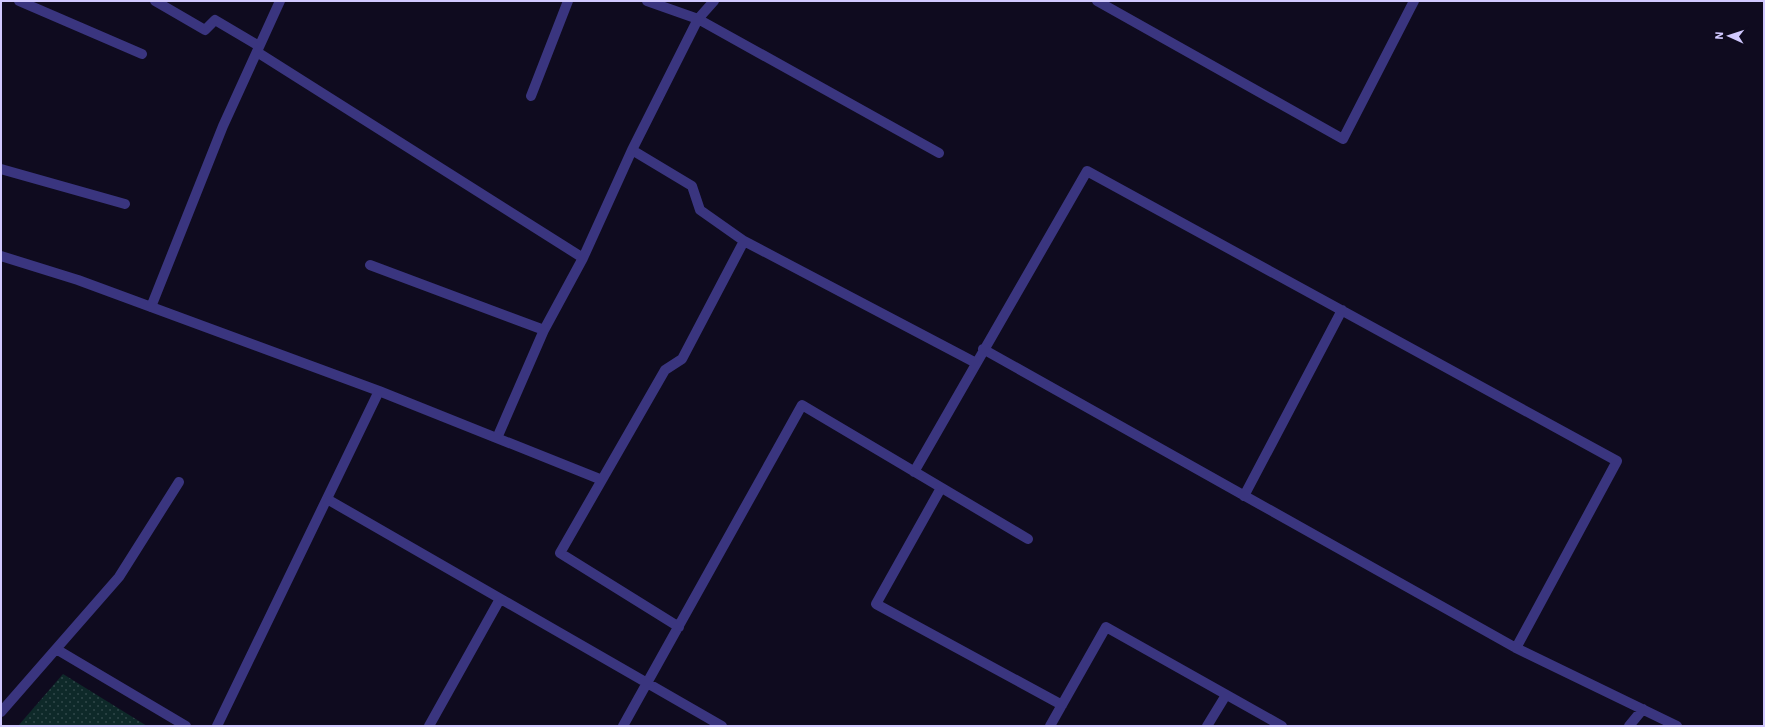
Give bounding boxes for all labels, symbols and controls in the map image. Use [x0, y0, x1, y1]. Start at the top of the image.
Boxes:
north arrow [1709, 16, 1749, 56]
text: N [1712, 31, 1726, 40]

